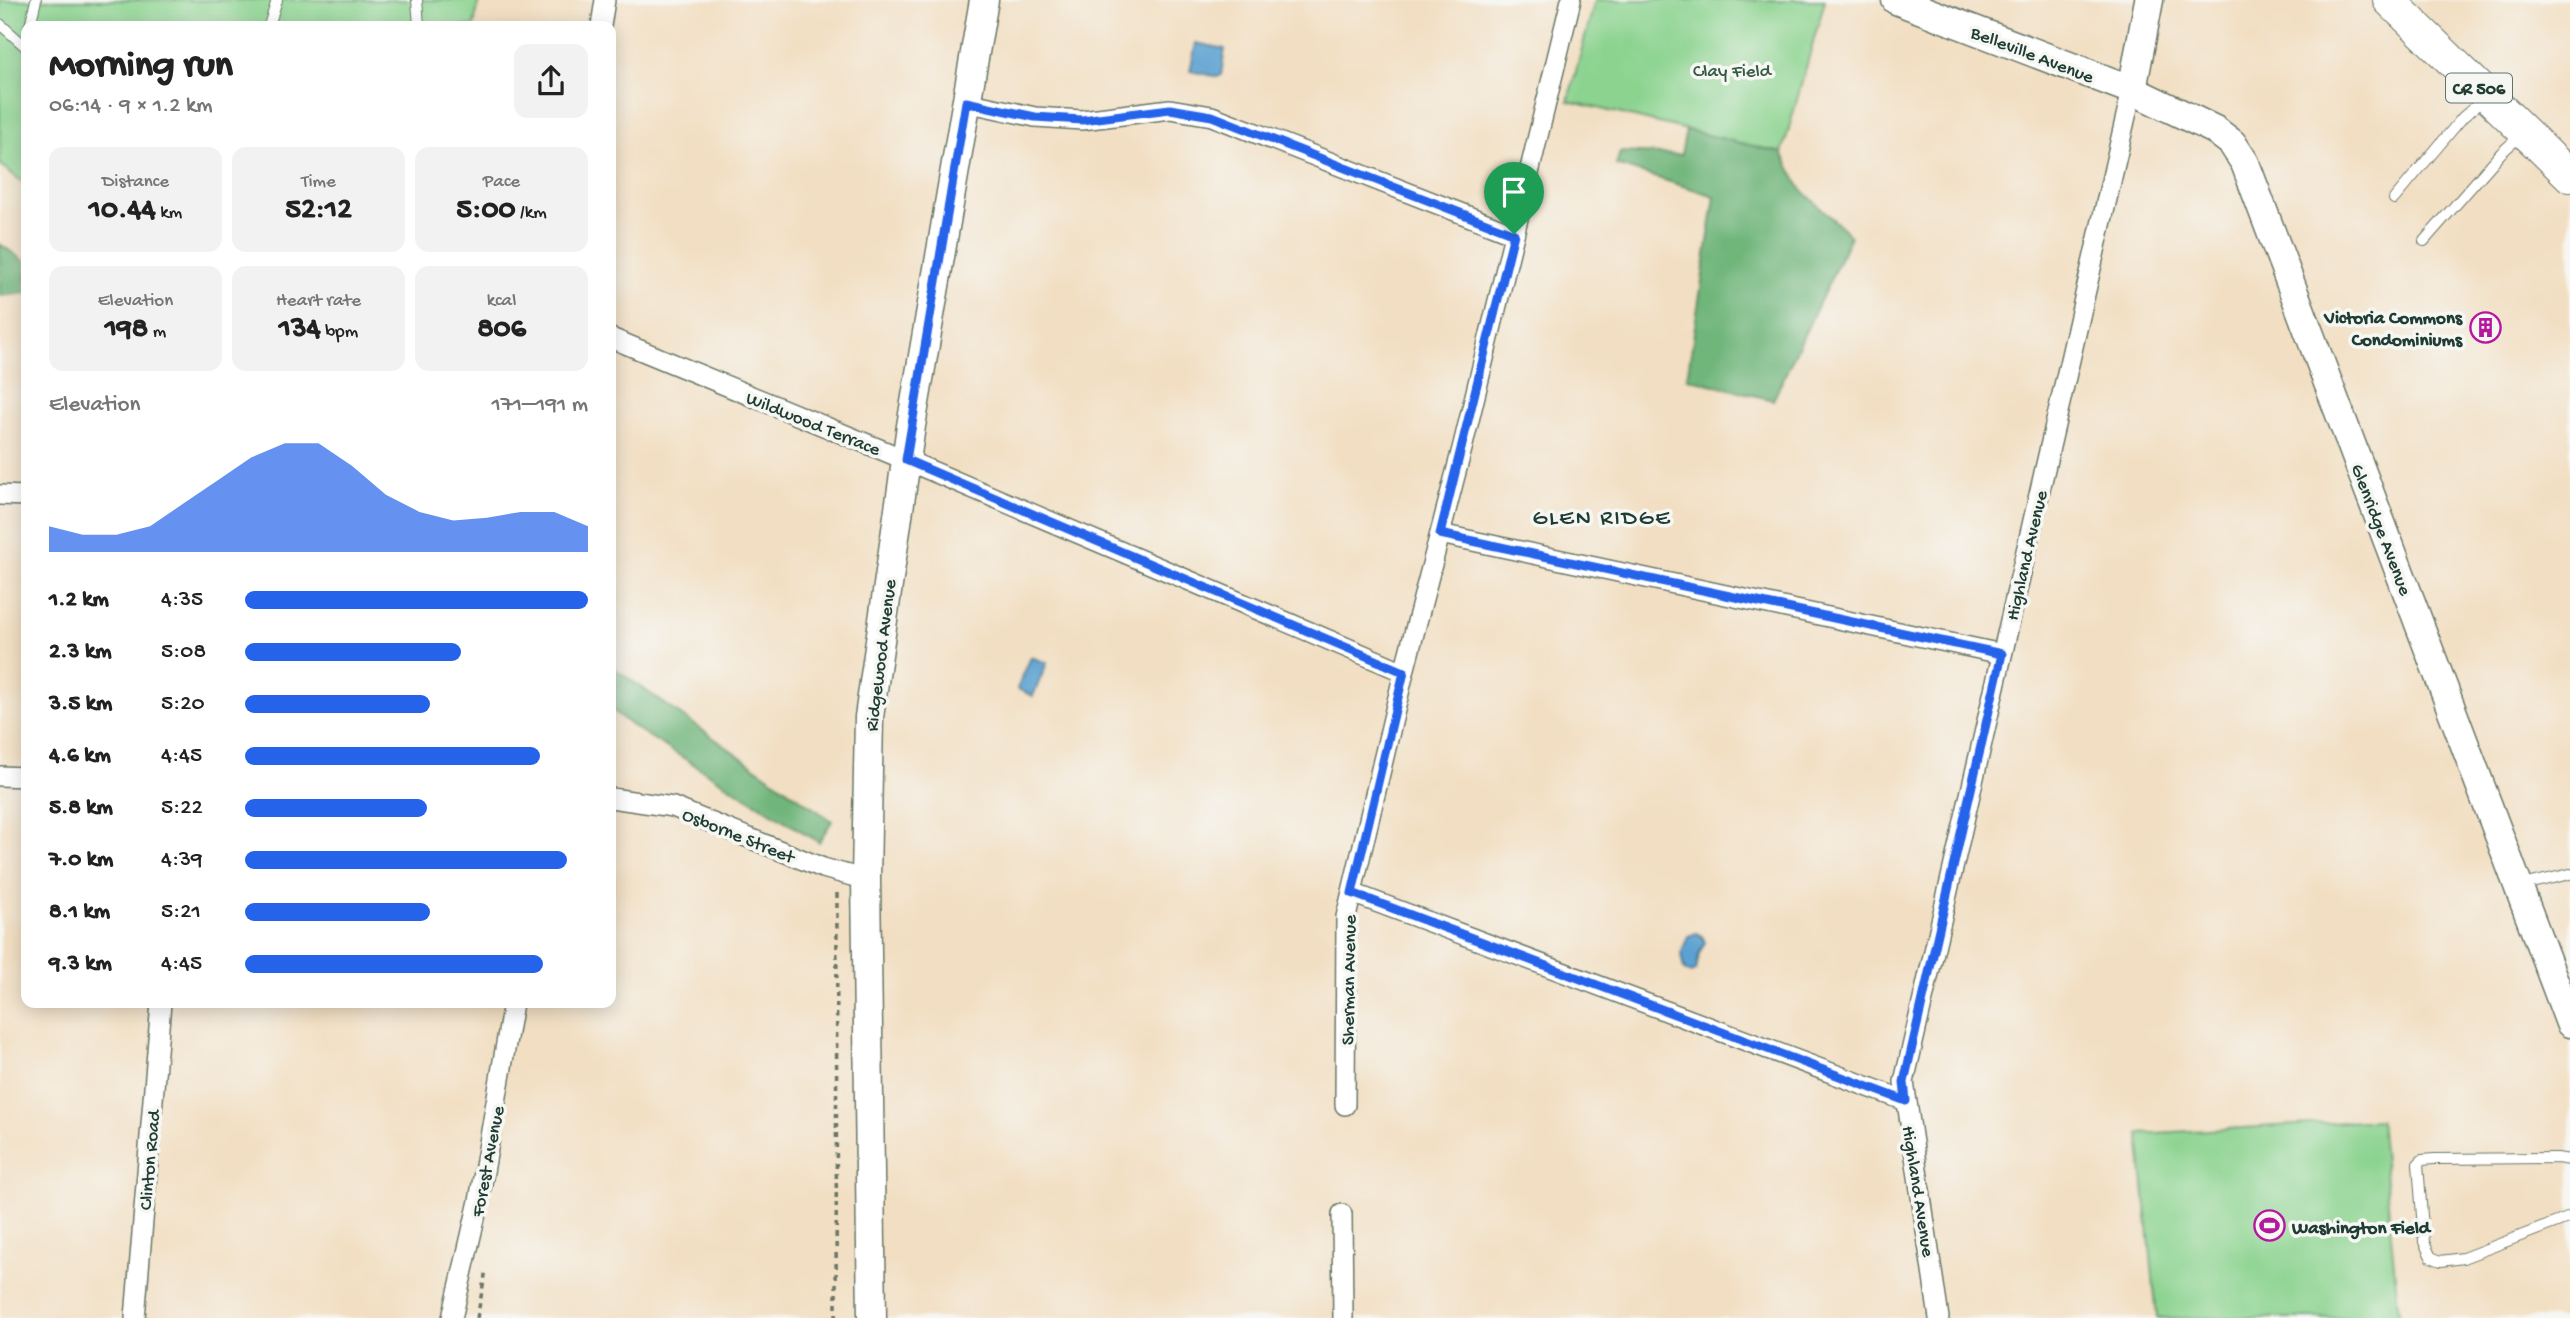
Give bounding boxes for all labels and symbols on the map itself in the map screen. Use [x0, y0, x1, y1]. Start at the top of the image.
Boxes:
street label: Belleville Avenue [1966, 22, 2097, 90]
park label: Clay Field [1693, 61, 1773, 84]
road number: CR 506 [2446, 74, 2512, 102]
pin [1484, 162, 1544, 234]
place label: Victoria Commons Condominiums [2323, 308, 2463, 353]
building icon: Victoria Commons Condominiums [2468, 310, 2502, 344]
street label: Wildwood Terrace [742, 388, 883, 463]
street label: Glenridge Avenue [2344, 461, 2415, 600]
street label: Highland Avenue [2002, 488, 2055, 623]
district label: GLEN RIDGE [1532, 506, 1672, 533]
street label: Ridgewood Avenue [862, 578, 903, 733]
street label: Osborne Street [678, 804, 799, 871]
street label: Sherman Avenue [1338, 915, 1363, 1045]
street label: Forest Avenue [467, 1104, 511, 1220]
street label: Clinton Road [136, 1108, 167, 1211]
street label: Highland Avenue [1895, 1124, 1938, 1259]
sports icon: Washington Field [2252, 1209, 2286, 1243]
place label: Washington Field [2291, 1218, 2432, 1241]

